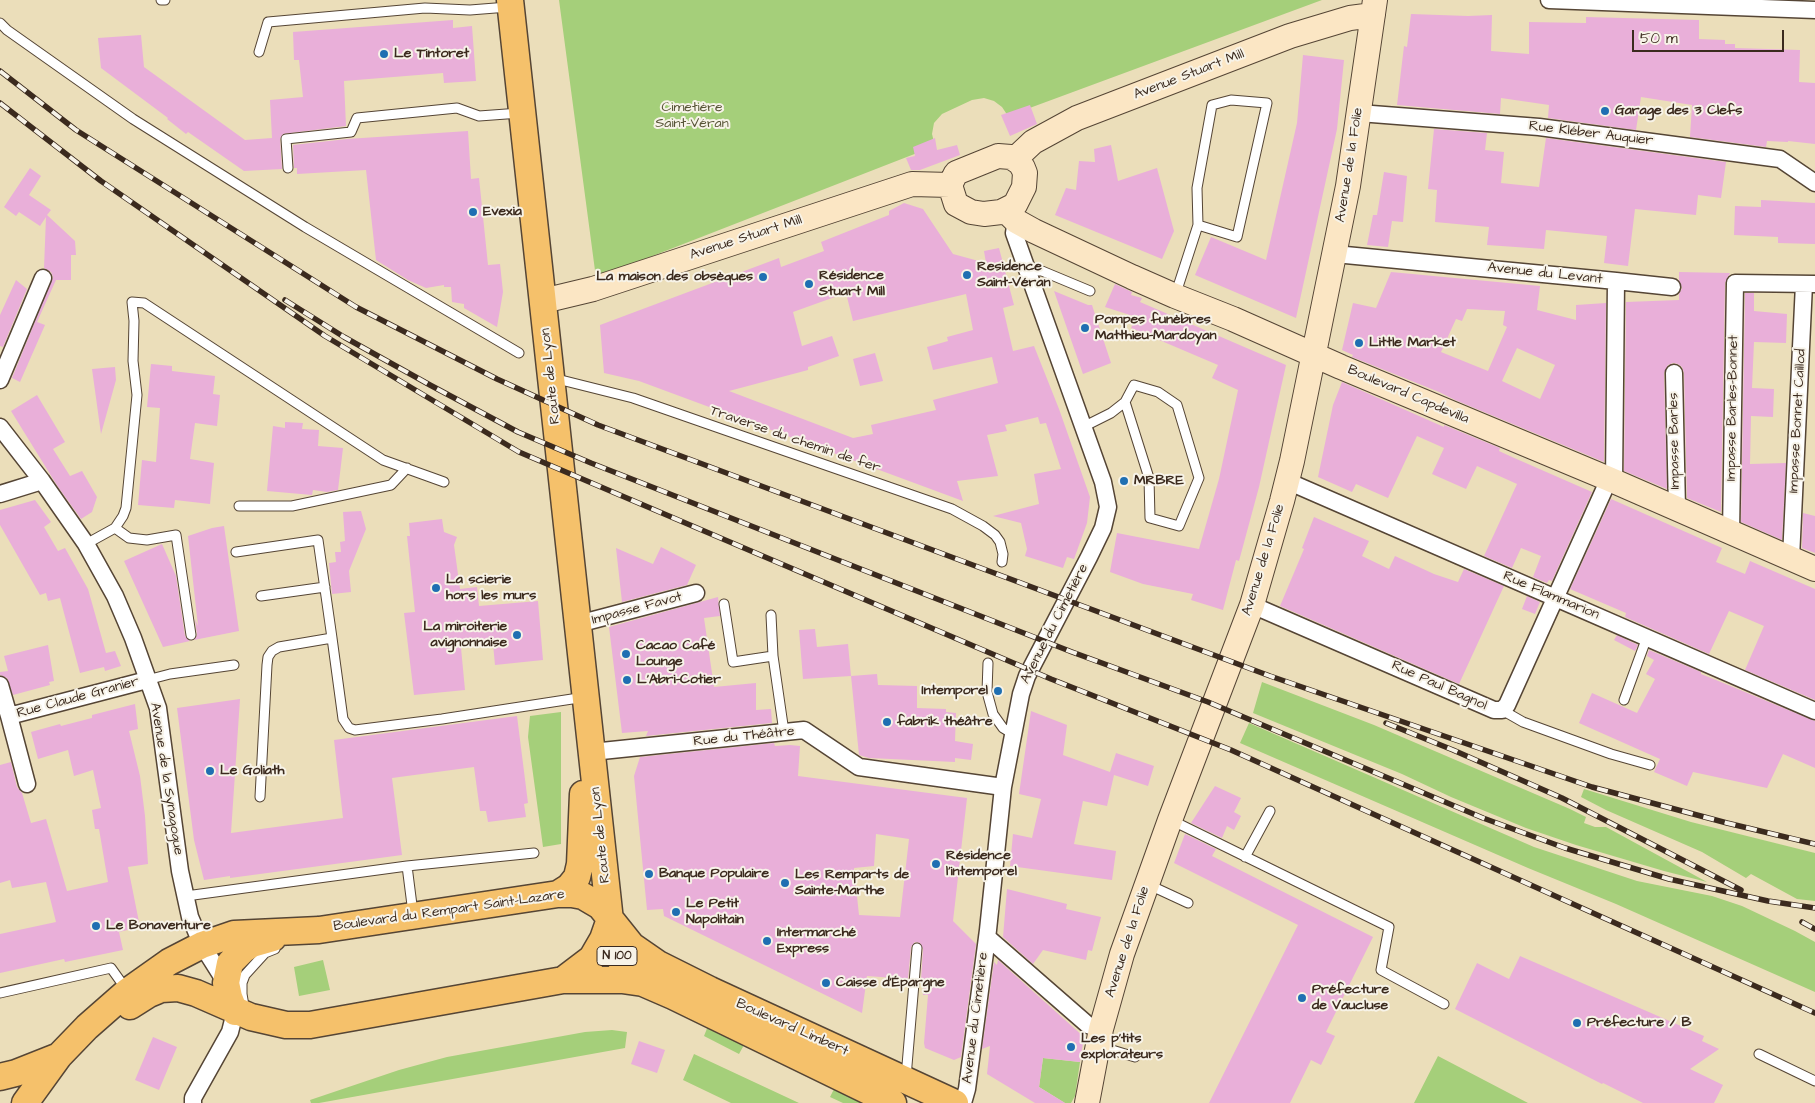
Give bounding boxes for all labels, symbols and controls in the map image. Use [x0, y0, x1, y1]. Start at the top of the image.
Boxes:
scale bar [1635, 20, 1788, 52]
text: 50 m [1640, 28, 1678, 49]
place label: Le Tintoret [394, 46, 469, 62]
street label: Avenue Stuart Mill [1131, 46, 1247, 104]
marker: Le Tintoret [378, 48, 390, 60]
park label: Cimetière Saint-Véran [655, 100, 729, 132]
place label: Garage des 3 Clefs [1615, 103, 1742, 119]
marker: Garage des 3 Clefs [1599, 105, 1611, 117]
street label: Avenue de la Folie [1333, 106, 1367, 224]
street label: Rue Kléber Auquier [1528, 118, 1654, 150]
place label: Evexia [483, 204, 522, 220]
marker: Evexia [467, 206, 479, 218]
street label: Avenue Stuart Mill [688, 212, 804, 264]
place label: Residence Saint-Véran [977, 259, 1050, 292]
street label: Avenue du Levant [1487, 260, 1603, 288]
place label: Résidence Stuart Mill [819, 268, 885, 300]
place label: La maison des obsèques [596, 269, 753, 285]
marker: Residence Saint-Véran [961, 269, 973, 281]
marker: La maison des obsèques [757, 271, 769, 283]
marker: Résidence Stuart Mill [803, 278, 815, 290]
place label: Pompes funèbres Matthieu-Mardoyan [1095, 312, 1216, 344]
marker: Pompes funèbres Matthieu-Mardoyan [1079, 322, 1091, 334]
street label: Route de Lyon [538, 327, 564, 425]
place label: Little Market [1369, 335, 1456, 351]
street label: Impasse Barles-Bonnet [1723, 335, 1743, 481]
marker: Little Market [1353, 337, 1365, 349]
street label: Impasse Bonnet Caillod [1786, 348, 1810, 494]
street label: Boulevard Capdevilla [1345, 362, 1471, 428]
street label: Impasse Barles [1666, 392, 1684, 490]
street label: Traverse du chemin de fer [708, 403, 882, 477]
place label: MRBRE [1134, 473, 1184, 489]
marker: MRBRE [1118, 475, 1130, 487]
street label: Avenue de la Folie [1239, 502, 1289, 618]
street label: Avenue du Cimetière [1018, 561, 1092, 687]
street label: Rue Flammarion [1500, 568, 1602, 624]
place label: La scierie hors les murs [446, 572, 536, 604]
marker: La scierie hors les murs [430, 582, 442, 594]
street label: Impasse Favot [590, 589, 684, 629]
place label: La miroiterie avignonnaise [423, 619, 507, 652]
marker: La miroiterie avignonnaise [511, 629, 523, 641]
place label: Cacao Café Lounge [636, 638, 715, 670]
marker: Cacao Café Lounge [620, 648, 632, 660]
street label: Rue Paul Bagnol [1389, 657, 1489, 715]
place label: L'Abri-Cotier [637, 672, 721, 688]
street label: Rue Claude Granier [15, 674, 141, 722]
marker: L'Abri-Cotier [621, 674, 633, 686]
place label: Intemporel [922, 683, 988, 699]
marker: Intemporel [992, 685, 1004, 697]
street label: Avenue de la Synagogue [146, 702, 186, 856]
place label: fabrik théâtre [897, 714, 993, 730]
marker: fabrik théâtre [881, 716, 893, 728]
street label: Rue du Théâtre [693, 723, 795, 751]
place label: Le Goliath [220, 763, 284, 779]
marker: Le Goliath [204, 765, 216, 777]
street label: Route de Lyon [588, 786, 614, 884]
place label: Résidence l'intemporel [946, 848, 1017, 880]
marker: Résidence l'intemporel [930, 858, 942, 870]
place label: Banque Populaire [659, 866, 769, 882]
place label: Les Remparts de Sainte-Marthe [795, 867, 909, 900]
marker: Banque Populaire [643, 868, 655, 880]
marker: Les Remparts de Sainte-Marthe [779, 877, 791, 889]
street label: Avenue de la Folie [1102, 884, 1154, 1000]
street label: Boulevard du Rempart Saint-Lazare [332, 886, 566, 936]
place label: Le Petit Napolitain [686, 896, 744, 929]
marker: Le Petit Napolitain [670, 906, 682, 918]
place label: Le Bonaventure [106, 918, 211, 934]
marker: Le Bonaventure [90, 920, 102, 932]
place label: Intermarché Express [777, 925, 856, 958]
marker: Intermarché Express [761, 935, 773, 947]
road number: N 100 [597, 946, 637, 966]
street label: Avenue du Cimetière [960, 951, 992, 1085]
place label: Caisse d'Épargne [836, 975, 945, 991]
marker: Caisse d'Épargne [820, 977, 832, 989]
place label: Préfecture de Vaucluse [1312, 982, 1389, 1014]
marker: Préfecture de Vaucluse [1296, 992, 1308, 1004]
street label: Boulevard Limbert [733, 996, 851, 1060]
place label: Préfecture / B [1587, 1015, 1692, 1031]
marker: Préfecture / B [1571, 1017, 1583, 1029]
place label: Les p’tits explorateurs [1081, 1031, 1163, 1064]
marker: Les p’tits explorateurs [1065, 1041, 1077, 1053]

